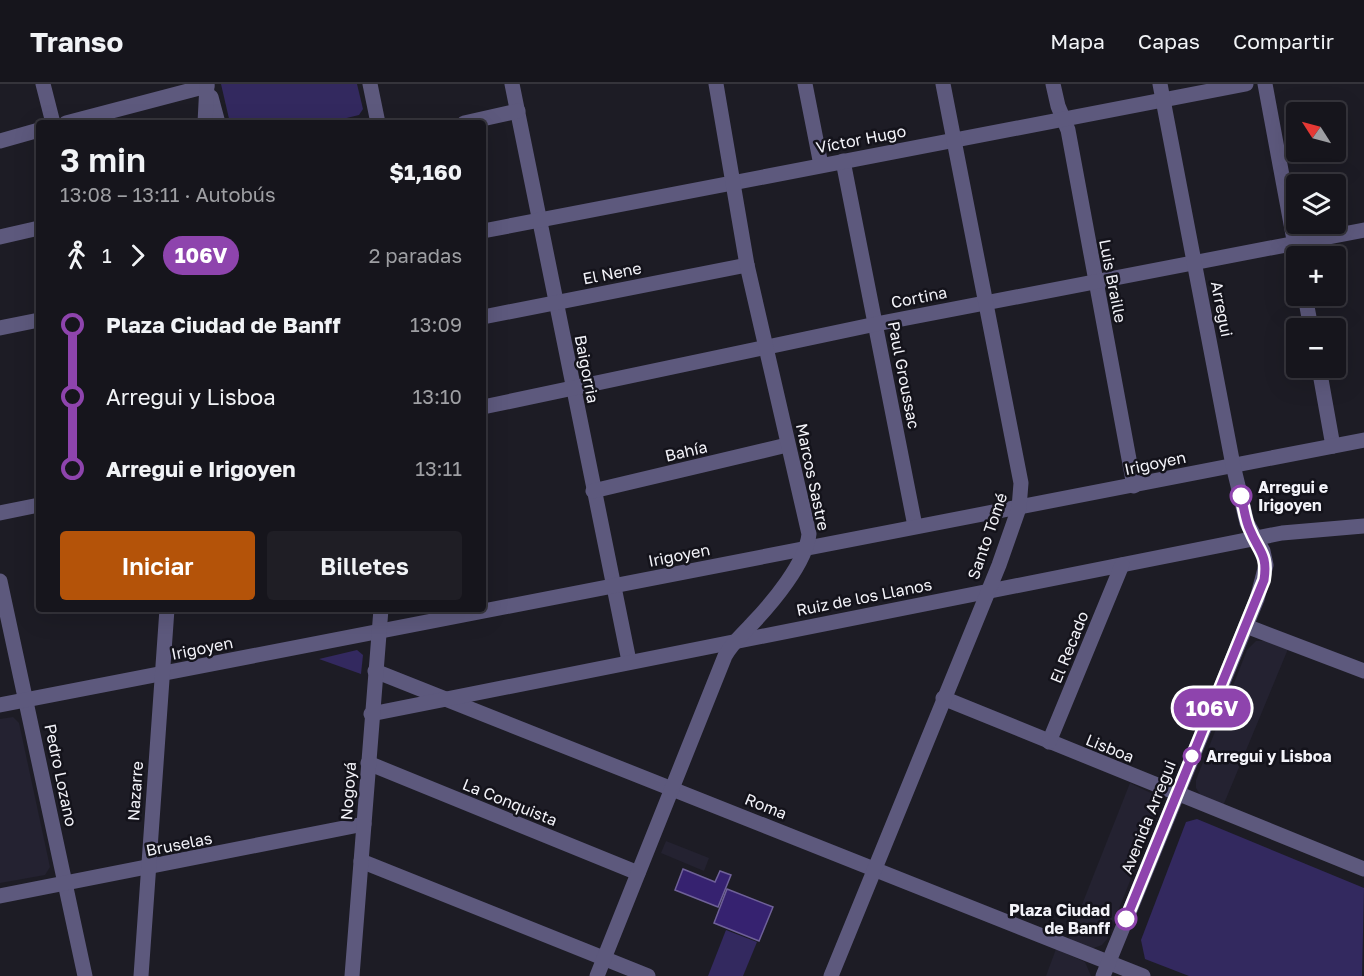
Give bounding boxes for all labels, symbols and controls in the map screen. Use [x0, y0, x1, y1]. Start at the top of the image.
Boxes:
text: Transo [30, 25, 123, 58]
text: Mapa [1050, 28, 1105, 54]
text: Capas [1138, 28, 1200, 54]
text: Compartir [1233, 28, 1334, 54]
north arrow [1286, 102, 1346, 162]
map controls [1286, 102, 1346, 378]
street label: Víctor Hugo [814, 120, 908, 158]
text: 3 min [60, 140, 146, 179]
text: $1,160 [389, 158, 462, 185]
button: layers [1286, 174, 1346, 234]
text: 13:08 – 13:11 · Autobús [60, 182, 276, 206]
street label: Luis Braille [1095, 237, 1131, 325]
icon: walk [60, 239, 93, 272]
icon: forward [121, 239, 154, 272]
text: 106V [175, 242, 227, 268]
text: 1 [102, 243, 112, 267]
text: 2 paradas [369, 243, 462, 267]
button: + [1286, 246, 1346, 306]
street label: El Nene [581, 258, 643, 288]
street label: Arregui [1207, 280, 1237, 338]
street label: Cortina [889, 282, 949, 312]
text: Plaza Ciudad de Banff [106, 311, 341, 338]
text: 13:09 [410, 312, 462, 336]
button: − [1286, 318, 1346, 378]
street label: Paul Groussac [884, 319, 924, 431]
street label: Baigorria [571, 333, 603, 405]
text: Arregui y Lisboa [106, 383, 276, 410]
text: 13:10 [413, 384, 462, 408]
street label: Marcos Sastre [792, 422, 834, 532]
street label: Bahía [663, 436, 709, 466]
street label: Irigoyen [1122, 447, 1188, 479]
text: Arregui e Irigoyen [106, 455, 296, 482]
text: 13:11 [415, 456, 462, 480]
place label: Arregui e Irigoyen [1258, 477, 1328, 515]
marker: Arregui e Irigoyen [1230, 485, 1252, 507]
street label: Santo Tomé [963, 490, 1011, 582]
button: Iniciar [60, 531, 255, 600]
button: Billetes [267, 531, 462, 600]
street label: Irigoyen [646, 539, 712, 571]
street label: Ruiz de los Llanos [794, 574, 934, 620]
street label: El Recado [1045, 608, 1093, 686]
street label: Irigoyen [169, 632, 235, 664]
line badge: 106V [1170, 688, 1254, 728]
text: 106V [1186, 695, 1238, 721]
street label: Pedro Lozano [40, 722, 82, 828]
street label: Lisboa [1083, 729, 1137, 767]
place label: Arregui y Lisboa [1206, 746, 1332, 766]
marker: Arregui y Lisboa [1183, 747, 1201, 765]
street label: Avenida Arregui [1116, 757, 1180, 877]
street label: Nazarre [123, 760, 147, 822]
street label: Nogoyá [336, 761, 360, 821]
street label: La Conquista [460, 774, 560, 830]
street label: Roma [742, 789, 790, 823]
street label: Bruselas [144, 828, 214, 860]
place label: Plaza Ciudad de Banff [1009, 900, 1110, 938]
marker: Plaza Ciudad de Banff [1115, 908, 1137, 930]

